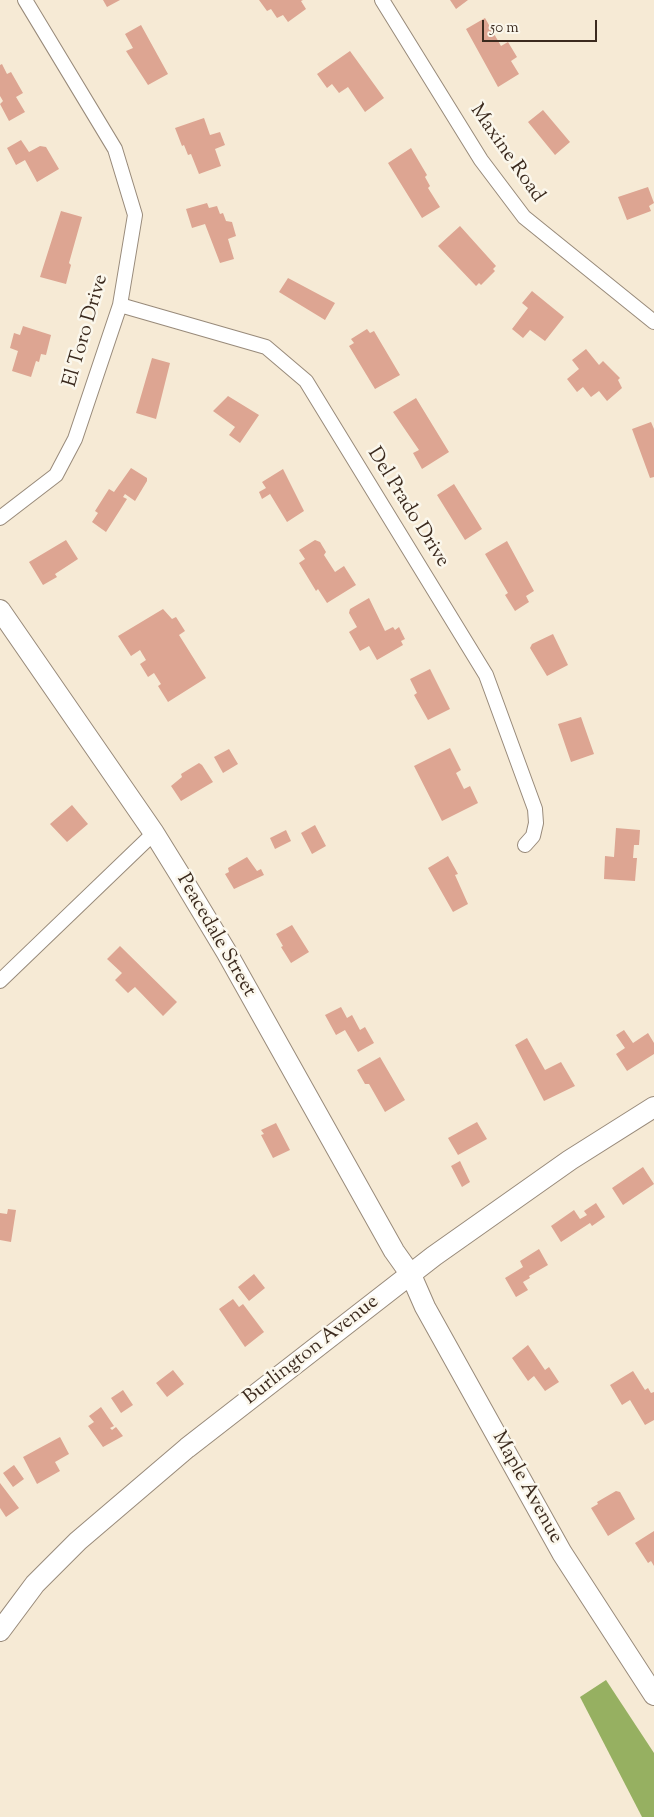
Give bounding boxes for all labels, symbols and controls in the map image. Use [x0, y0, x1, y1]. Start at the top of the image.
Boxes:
scale bar [484, 10, 599, 42]
text: 50 m [490, 18, 519, 39]
street label: Maxine Road [463, 100, 549, 208]
street label: El Toro Drive [59, 272, 115, 390]
street label: Del Prado Drive [361, 444, 453, 572]
street label: Peacedale Street [170, 870, 260, 1002]
street label: Burlington Avenue [240, 1291, 384, 1411]
street label: Maple Avenue [485, 1428, 567, 1548]

